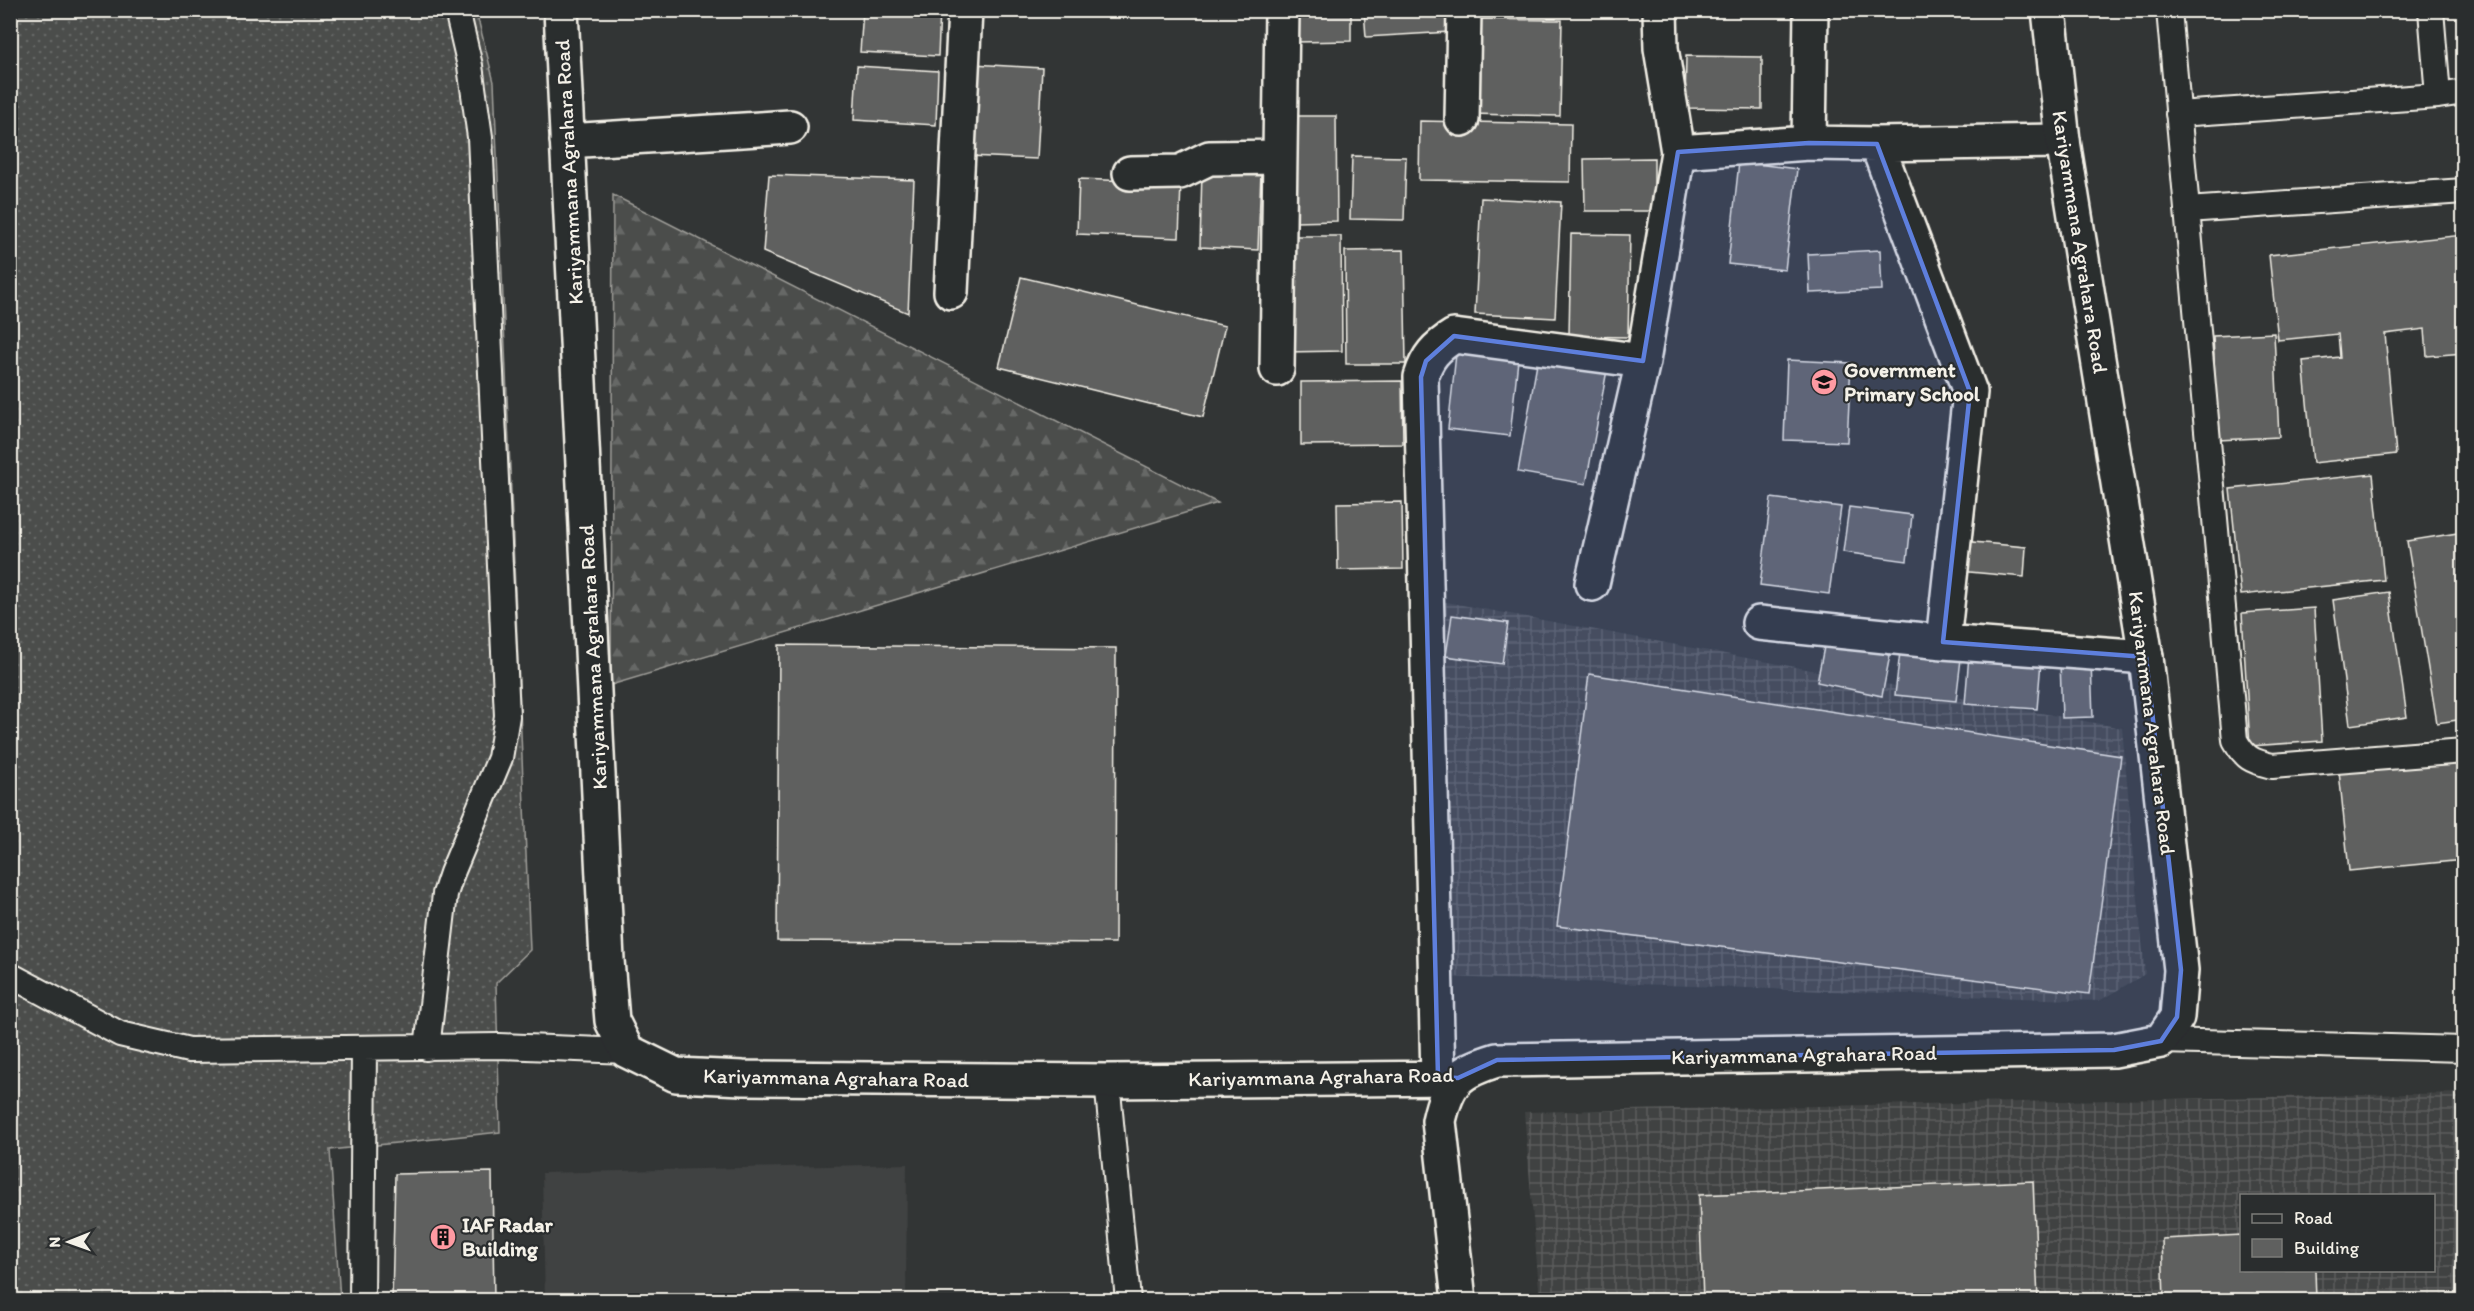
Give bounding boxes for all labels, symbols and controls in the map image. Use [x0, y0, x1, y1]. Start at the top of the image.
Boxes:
street label: Kariyammana Agrahara Road [549, 38, 588, 305]
street label: Kariyammana Agrahara Road [2047, 109, 2114, 376]
place label: Government Primary School [1844, 357, 1981, 407]
school or university icon: Government Primary School [1809, 367, 1839, 397]
street label: Kariyammana Agrahara Road [573, 523, 612, 790]
street label: Kariyammana Agrahara Road [2124, 590, 2181, 857]
street label: Kariyammana Agrahara Road [1671, 1040, 1937, 1069]
street label: Kariyammana Agrahara Road [1188, 1062, 1454, 1091]
street label: Kariyammana Agrahara Road [703, 1063, 969, 1092]
legend [2240, 1194, 2435, 1272]
text: Road [2294, 1207, 2333, 1229]
north arrow [39, 1212, 99, 1272]
place label: IAF Radar Building [462, 1212, 554, 1262]
building icon: IAF Radar Building [428, 1222, 458, 1252]
text: N [45, 1237, 64, 1248]
text: Building [2294, 1237, 2360, 1259]

